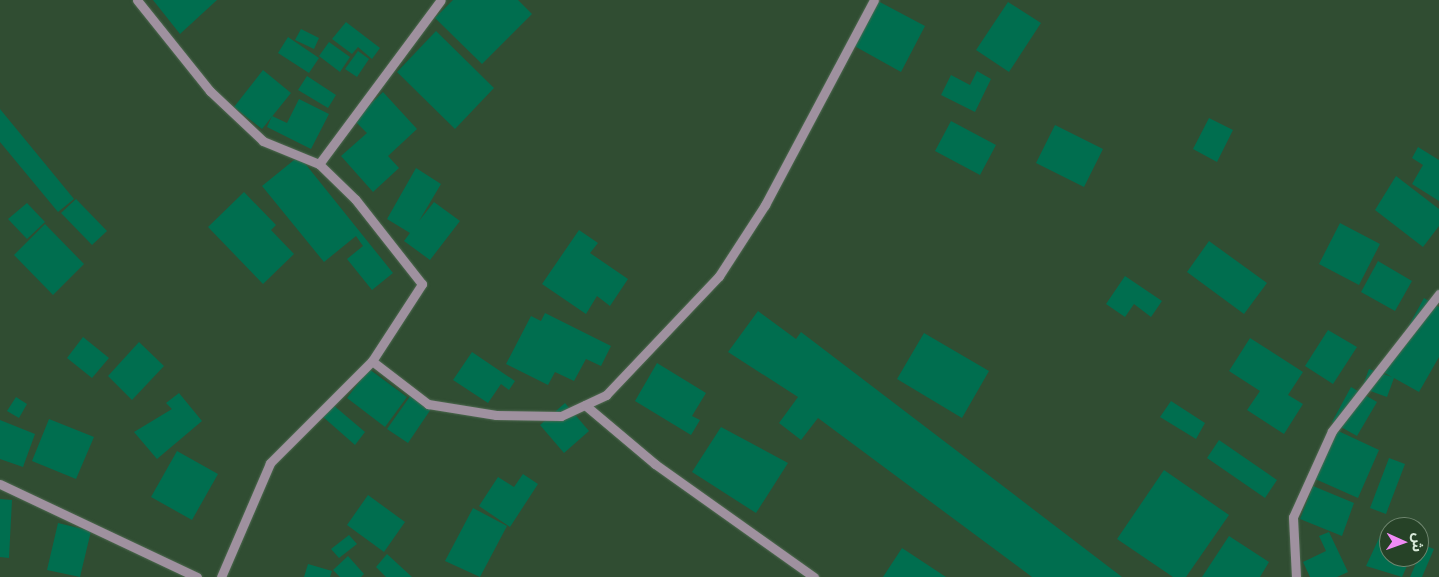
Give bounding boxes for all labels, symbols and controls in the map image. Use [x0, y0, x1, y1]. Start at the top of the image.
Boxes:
north arrow [1379, 517, 1429, 567]
text: ش [1410, 533, 1427, 552]

